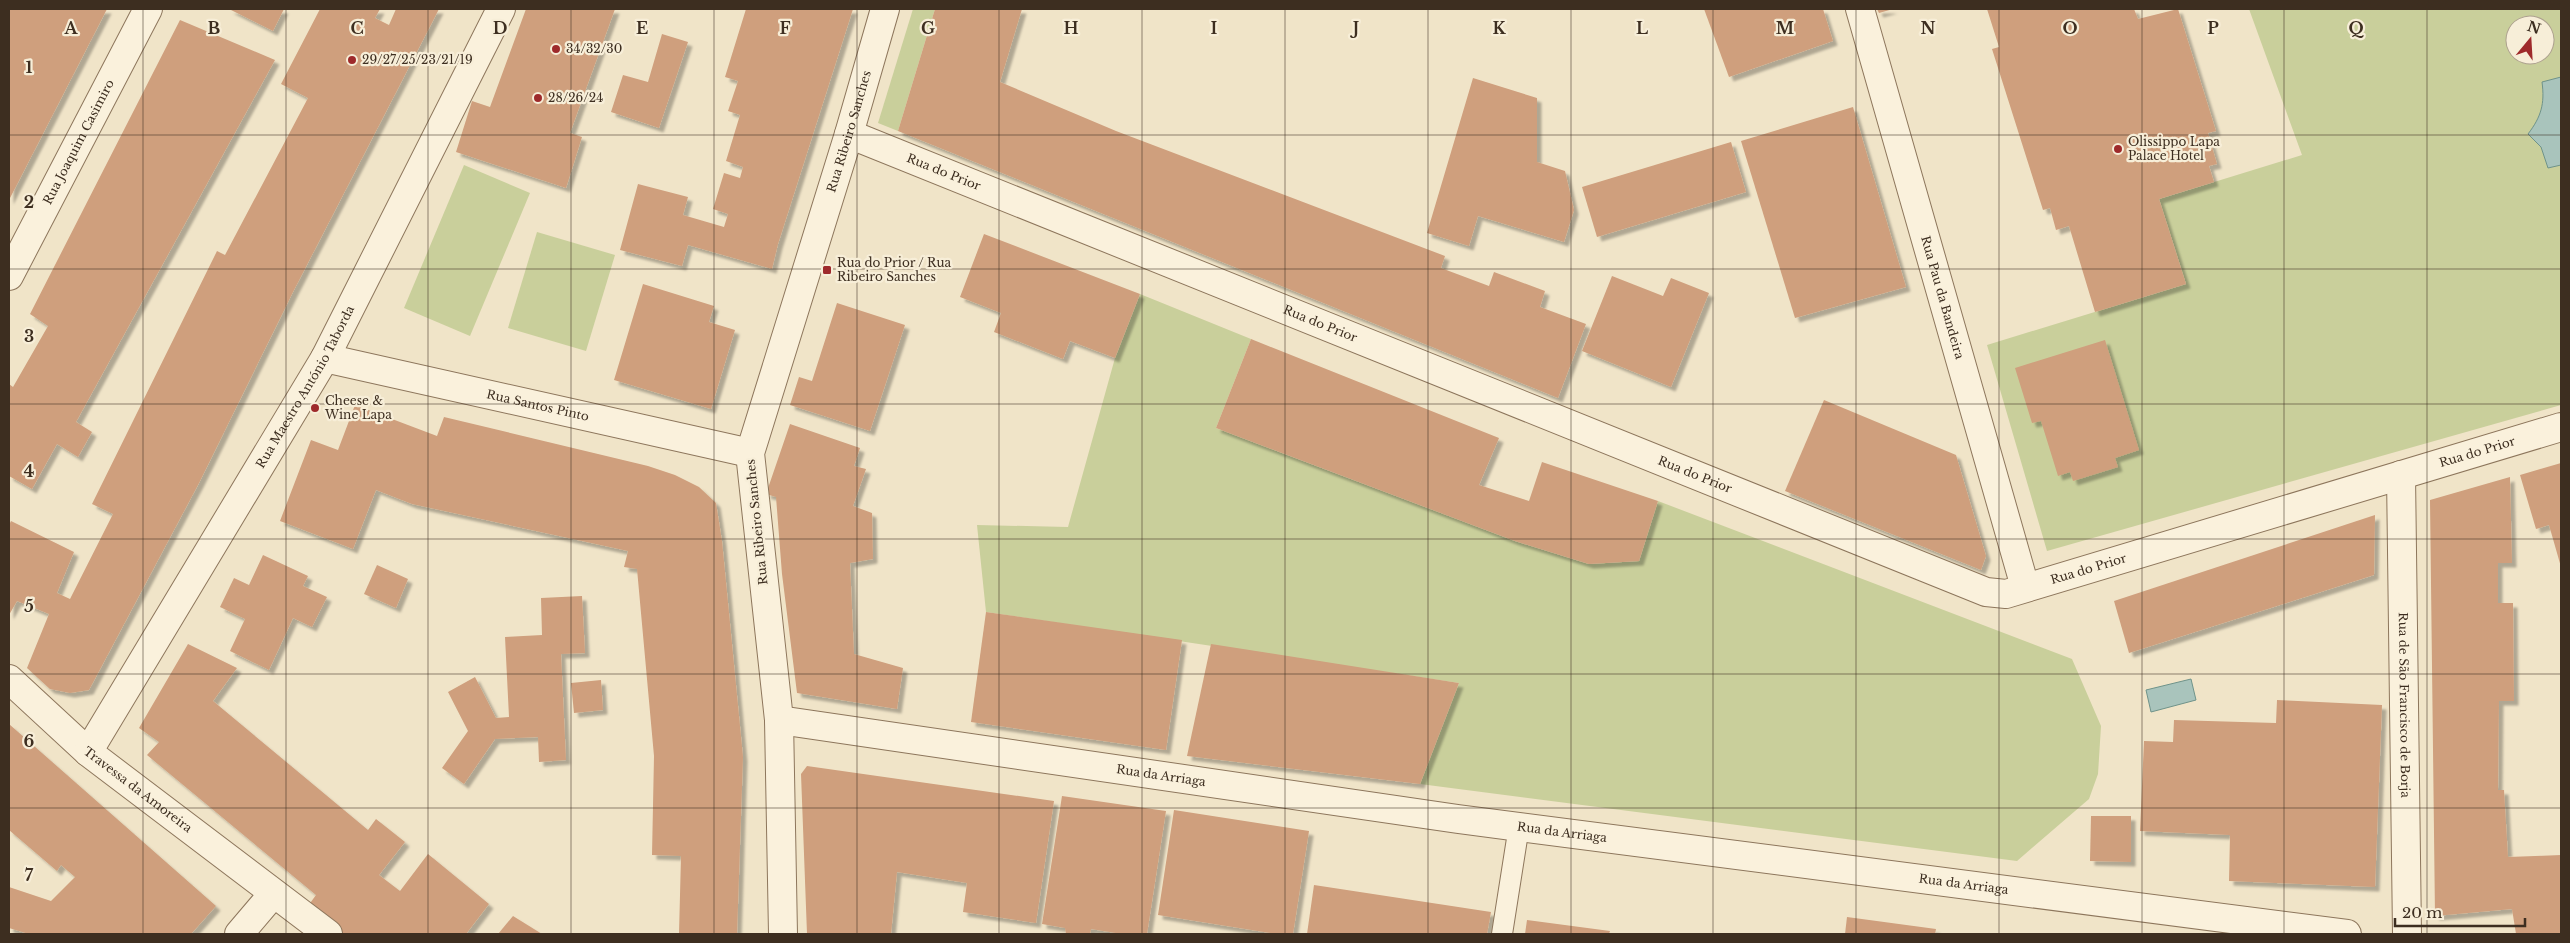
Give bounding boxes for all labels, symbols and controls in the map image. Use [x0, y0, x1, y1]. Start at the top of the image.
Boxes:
north arrow [2505, 15, 2555, 65]
text: N [2525, 17, 2543, 38]
text: A [64, 18, 79, 38]
text: B [208, 18, 221, 38]
text: C [350, 18, 364, 38]
text: D [493, 18, 507, 38]
text: E [636, 18, 648, 38]
text: F [779, 18, 791, 38]
text: G [921, 18, 935, 38]
text: H [1063, 18, 1079, 38]
text: I [1211, 18, 1218, 38]
text: J [1350, 18, 1359, 38]
text: K [1492, 18, 1506, 38]
text: L [1636, 18, 1648, 38]
text: M [1776, 18, 1794, 38]
text: N [1920, 18, 1936, 38]
text: O [2062, 18, 2078, 38]
text: P [2207, 18, 2219, 38]
text: Q [2348, 18, 2364, 38]
place label: 34/32/30 [566, 41, 622, 56]
marker: 34/32/30 [550, 43, 562, 55]
place label: 29/27/25/23/21/19 [362, 52, 473, 67]
marker: 29/27/25/23/21/19 [346, 54, 358, 66]
text: 1 [26, 57, 33, 77]
street label: Rua Ribeiro Sanches [823, 69, 874, 194]
street label: Rua Joaquim Casimiro [40, 77, 117, 207]
place label: 28/26/24 [548, 90, 603, 105]
marker: 28/26/24 [532, 92, 544, 104]
place label: Olissippo Lapa Palace Hotel [2128, 134, 2220, 163]
marker: Olissippo Lapa Palace Hotel [2112, 143, 2124, 155]
street label: Rua do Prior [905, 150, 983, 193]
text: 2 [24, 192, 34, 212]
street label: Rua Pau da Bandeira [1918, 234, 1968, 361]
place label: Rua do Prior / Rua Ribeiro Sanches [837, 255, 952, 284]
marker: Rua do Prior / Rua Ribeiro Sanches [821, 264, 833, 276]
street label: Rua do Prior [1281, 302, 1360, 345]
street label: Rua Maestro António Taborda [253, 303, 357, 471]
text: 3 [24, 326, 34, 346]
street label: Rua Santos Pinto [485, 386, 591, 424]
place label: Cheese & Wine Lapa [324, 393, 392, 422]
marker: Cheese & Wine Lapa [309, 402, 321, 414]
street label: Rua do Prior [2437, 433, 2517, 470]
street label: Rua do Prior [1656, 453, 1735, 496]
street label: Rua Ribeiro Sanches [742, 458, 771, 586]
text: 4 [24, 461, 34, 481]
street label: Rua do Prior [2049, 550, 2128, 587]
text: 5 [24, 596, 34, 616]
street label: Rua de São Francisco de Borja [2396, 612, 2413, 798]
text: 6 [24, 731, 35, 751]
street label: Travessa da Amoreira [81, 743, 196, 836]
street label: Rua da Arriaga [1115, 761, 1207, 789]
street label: Rua da Arriaga [1516, 819, 1608, 845]
text: 7 [25, 865, 34, 885]
street label: Rua da Arriaga [1918, 871, 2010, 897]
scale bar [2395, 896, 2525, 928]
text: 20 m [2402, 903, 2442, 922]

